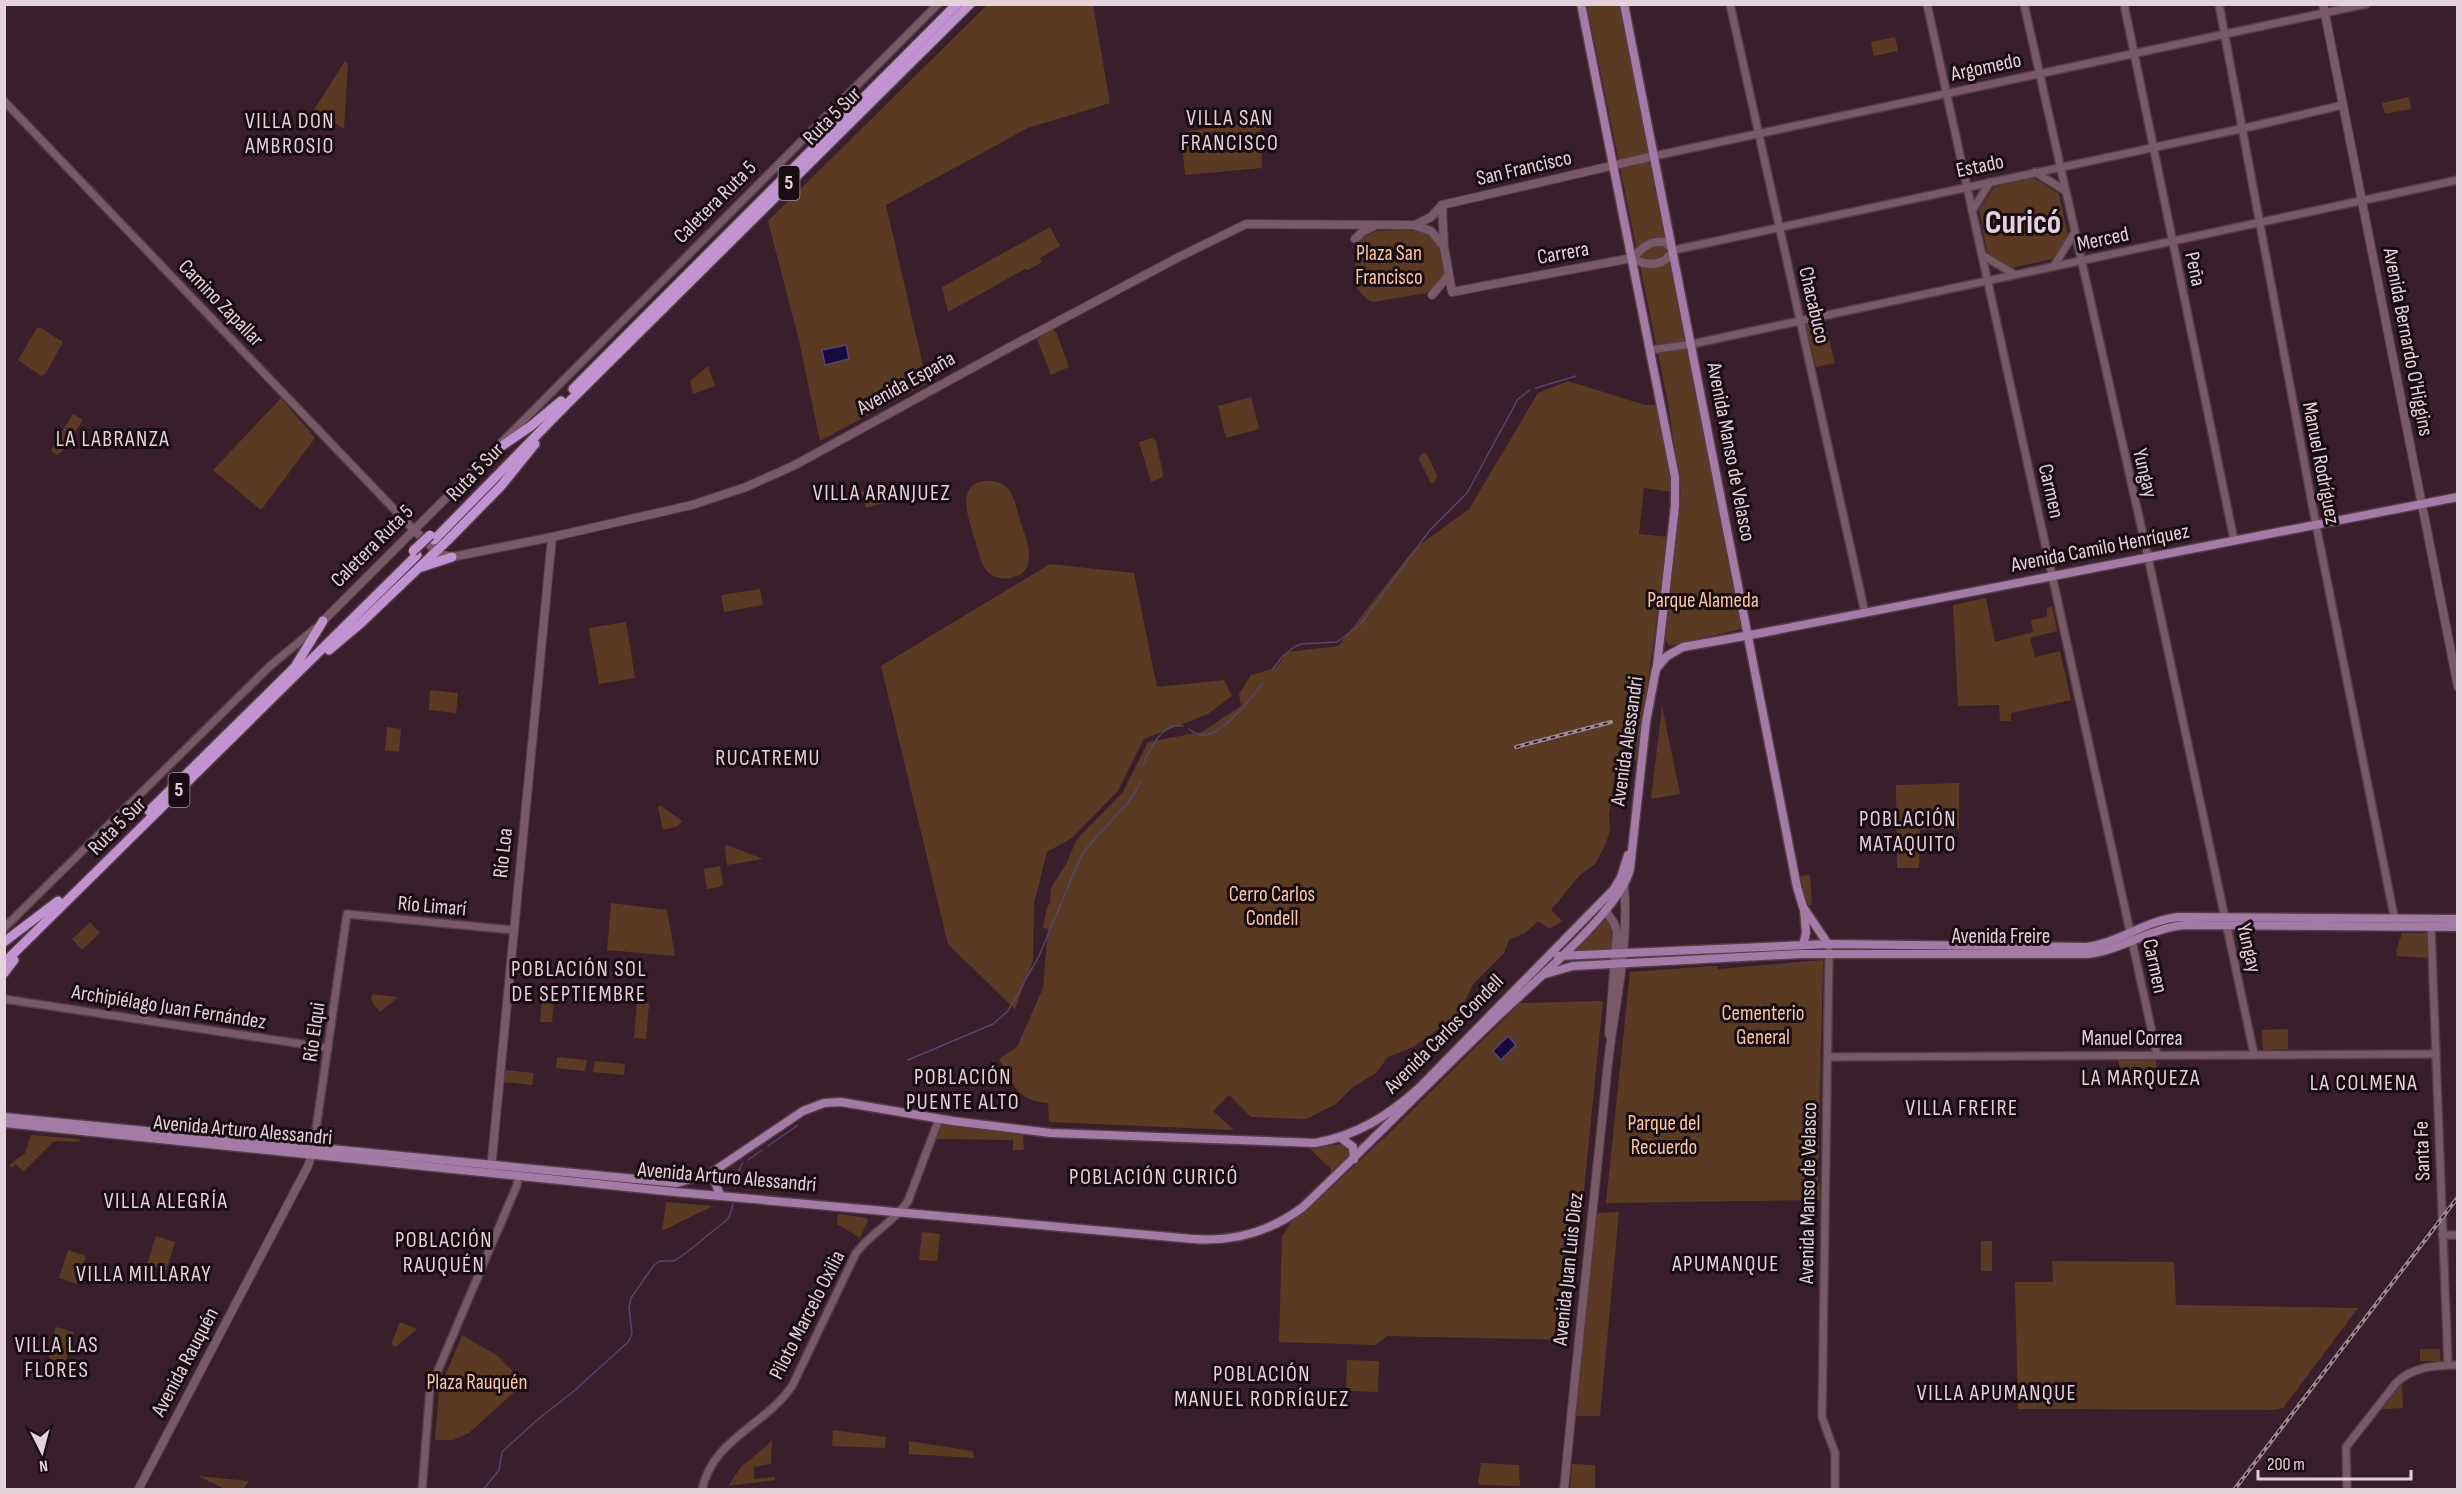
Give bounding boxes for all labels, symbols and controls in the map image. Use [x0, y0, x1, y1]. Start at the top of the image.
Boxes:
street label: Argomedo [1948, 47, 2023, 87]
street label: Ruta 5 Sur [798, 82, 866, 150]
district label: VILLA SAN FRANCISCO [1181, 105, 1279, 157]
district label: VILLA DON AMBROSIO [244, 108, 335, 160]
street label: San Francisco [1474, 145, 1574, 191]
street label: Estado [1954, 149, 2006, 183]
street label: Caletera Ruta 5 [668, 155, 762, 249]
road number: 5 [778, 166, 800, 200]
district label: Curicó [1985, 203, 2061, 243]
street label: Merced [2075, 221, 2131, 257]
street label: Carrera [1535, 236, 1591, 270]
park label: Plaza San Francisco [1355, 241, 1423, 290]
street label: Avenida Bernardo O'Higgins [2377, 245, 2438, 438]
street label: Peña [2179, 250, 2211, 288]
street label: Camino Zapallar [173, 254, 269, 352]
street label: Chacabuco [1793, 264, 1835, 346]
street label: Avenida España [852, 346, 959, 421]
street label: Avenida Manso de Velasco [1701, 359, 1761, 544]
street label: Manuel Rodríguez [2297, 400, 2345, 527]
district label: LA LABRANZA [56, 426, 170, 453]
street label: Ruta 5 Sur [441, 438, 509, 506]
street label: Yungay [2127, 446, 2163, 500]
street label: Carmen [2033, 461, 2069, 521]
district label: VILLA ARANJUEZ [813, 480, 951, 507]
street label: Caletera Ruta 5 [325, 499, 419, 593]
street label: Avenida Camilo Henríquez [2008, 518, 2192, 578]
park label: Parque Alameda [1647, 588, 1759, 613]
street label: Avenida Alessandri [1605, 675, 1648, 808]
district label: RUCATREMU [715, 745, 821, 772]
road number: 5 [168, 773, 190, 807]
street label: Ruta 5 Sur [83, 792, 151, 860]
district label: POBLACIÓN MATAQUITO [1859, 806, 1957, 858]
street label: Río Loa [488, 827, 518, 879]
park label: Cerro Carlos Condell [1229, 882, 1315, 931]
street label: Río Limarí [397, 891, 467, 921]
street label: Yungay [2231, 921, 2267, 975]
street label: Avenida Freire [1951, 924, 2050, 949]
street label: Carmen [2137, 937, 2173, 995]
district label: POBLACIÓN SOL DE SEPTIEMBRE [511, 956, 647, 1008]
street label: Avenida Carlos Condell [1378, 969, 1509, 1100]
street label: Archipiélago Juan Fernández [69, 979, 268, 1035]
street label: Río Elqui [297, 1001, 331, 1063]
park label: Cementerio General [1722, 1001, 1804, 1050]
street label: Manuel Correa [2082, 1026, 2182, 1051]
district label: POBLACIÓN PUENTE ALTO [906, 1064, 1020, 1116]
district label: LA MARQUEZA [2081, 1065, 2201, 1092]
district label: LA COLMENA [2310, 1070, 2418, 1097]
district label: VILLA FREIRE [1905, 1095, 2019, 1122]
street label: Avenida Manso de Velasco [1794, 1102, 1822, 1285]
street label: Avenida Arturo Alessandri [152, 1110, 333, 1150]
park label: Parque del Recuerdo [1628, 1111, 1700, 1160]
street label: Santa Fe [2408, 1121, 2436, 1181]
street label: Avenida Arturo Alessandri [636, 1157, 817, 1197]
district label: POBLACIÓN CURICÓ [1069, 1164, 1239, 1191]
district label: VILLA ALEGRÍA [104, 1188, 228, 1215]
street label: Avenida Juan Luis Diez [1547, 1191, 1588, 1348]
district label: POBLACIÓN RAUQUÉN [395, 1227, 493, 1279]
street label: Piloto Marcelo Oxilia [764, 1246, 850, 1384]
district label: APUMANQUE [1671, 1251, 1780, 1278]
district label: VILLA MILLARAY [76, 1261, 212, 1288]
street label: Avenida Rauquén [145, 1303, 224, 1421]
district label: VILLA LAS FLORES [15, 1332, 99, 1384]
district label: POBLACIÓN MANUEL RODRÍGUEZ [1174, 1361, 1350, 1413]
park label: Plaza Rauquén [426, 1370, 528, 1395]
district label: VILLA APUMANQUE [1917, 1380, 2077, 1407]
north arrow [12, 1422, 72, 1482]
scale bar [2258, 1443, 2411, 1481]
text: 200 m [2267, 1454, 2305, 1475]
text: N [38, 1456, 49, 1475]

